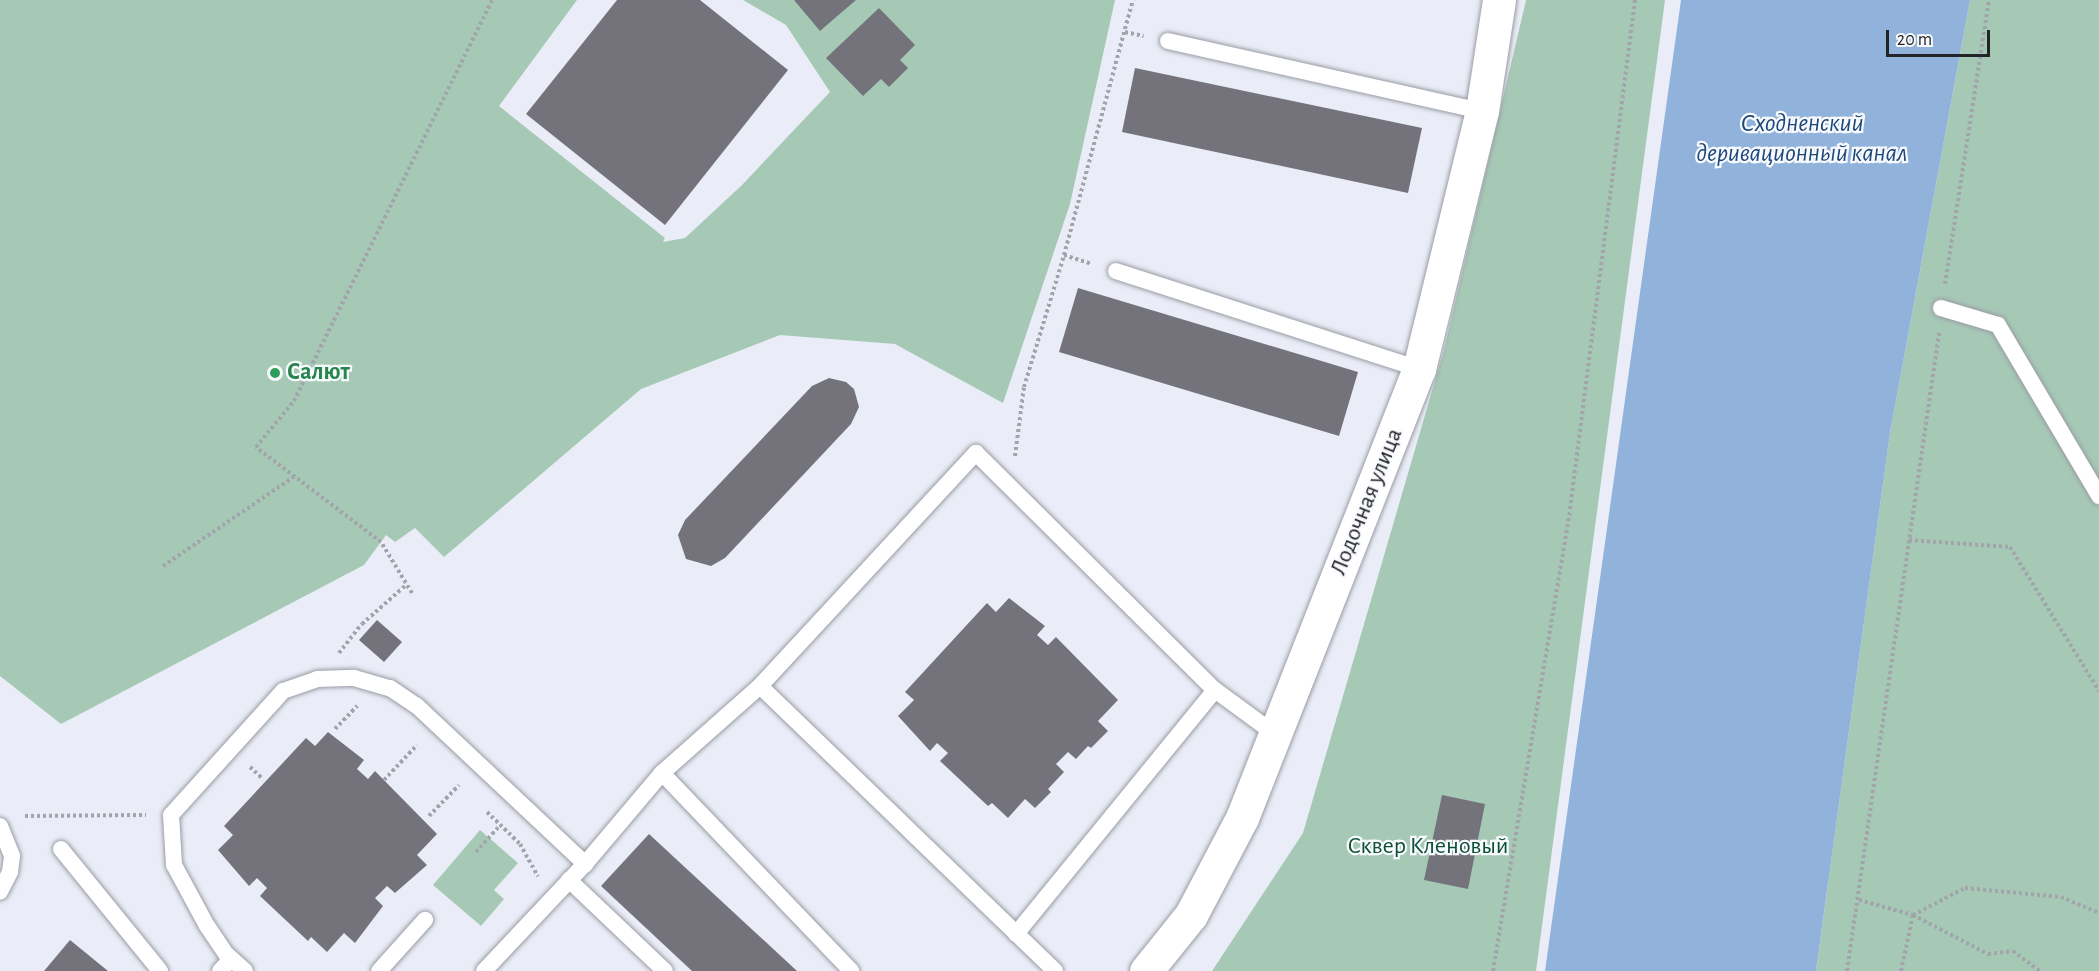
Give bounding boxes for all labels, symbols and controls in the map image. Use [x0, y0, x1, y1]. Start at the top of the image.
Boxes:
scale bar [1889, 18, 1992, 56]
text: 20 m [1897, 31, 1932, 49]
water label: Сходненский деривационный канал [1697, 108, 1907, 170]
place label: Салют [287, 359, 350, 387]
marker: Салют [268, 366, 282, 380]
street label: Лодочная улица [1325, 424, 1409, 580]
park label: Сквер Кленовый [1348, 833, 1508, 861]

